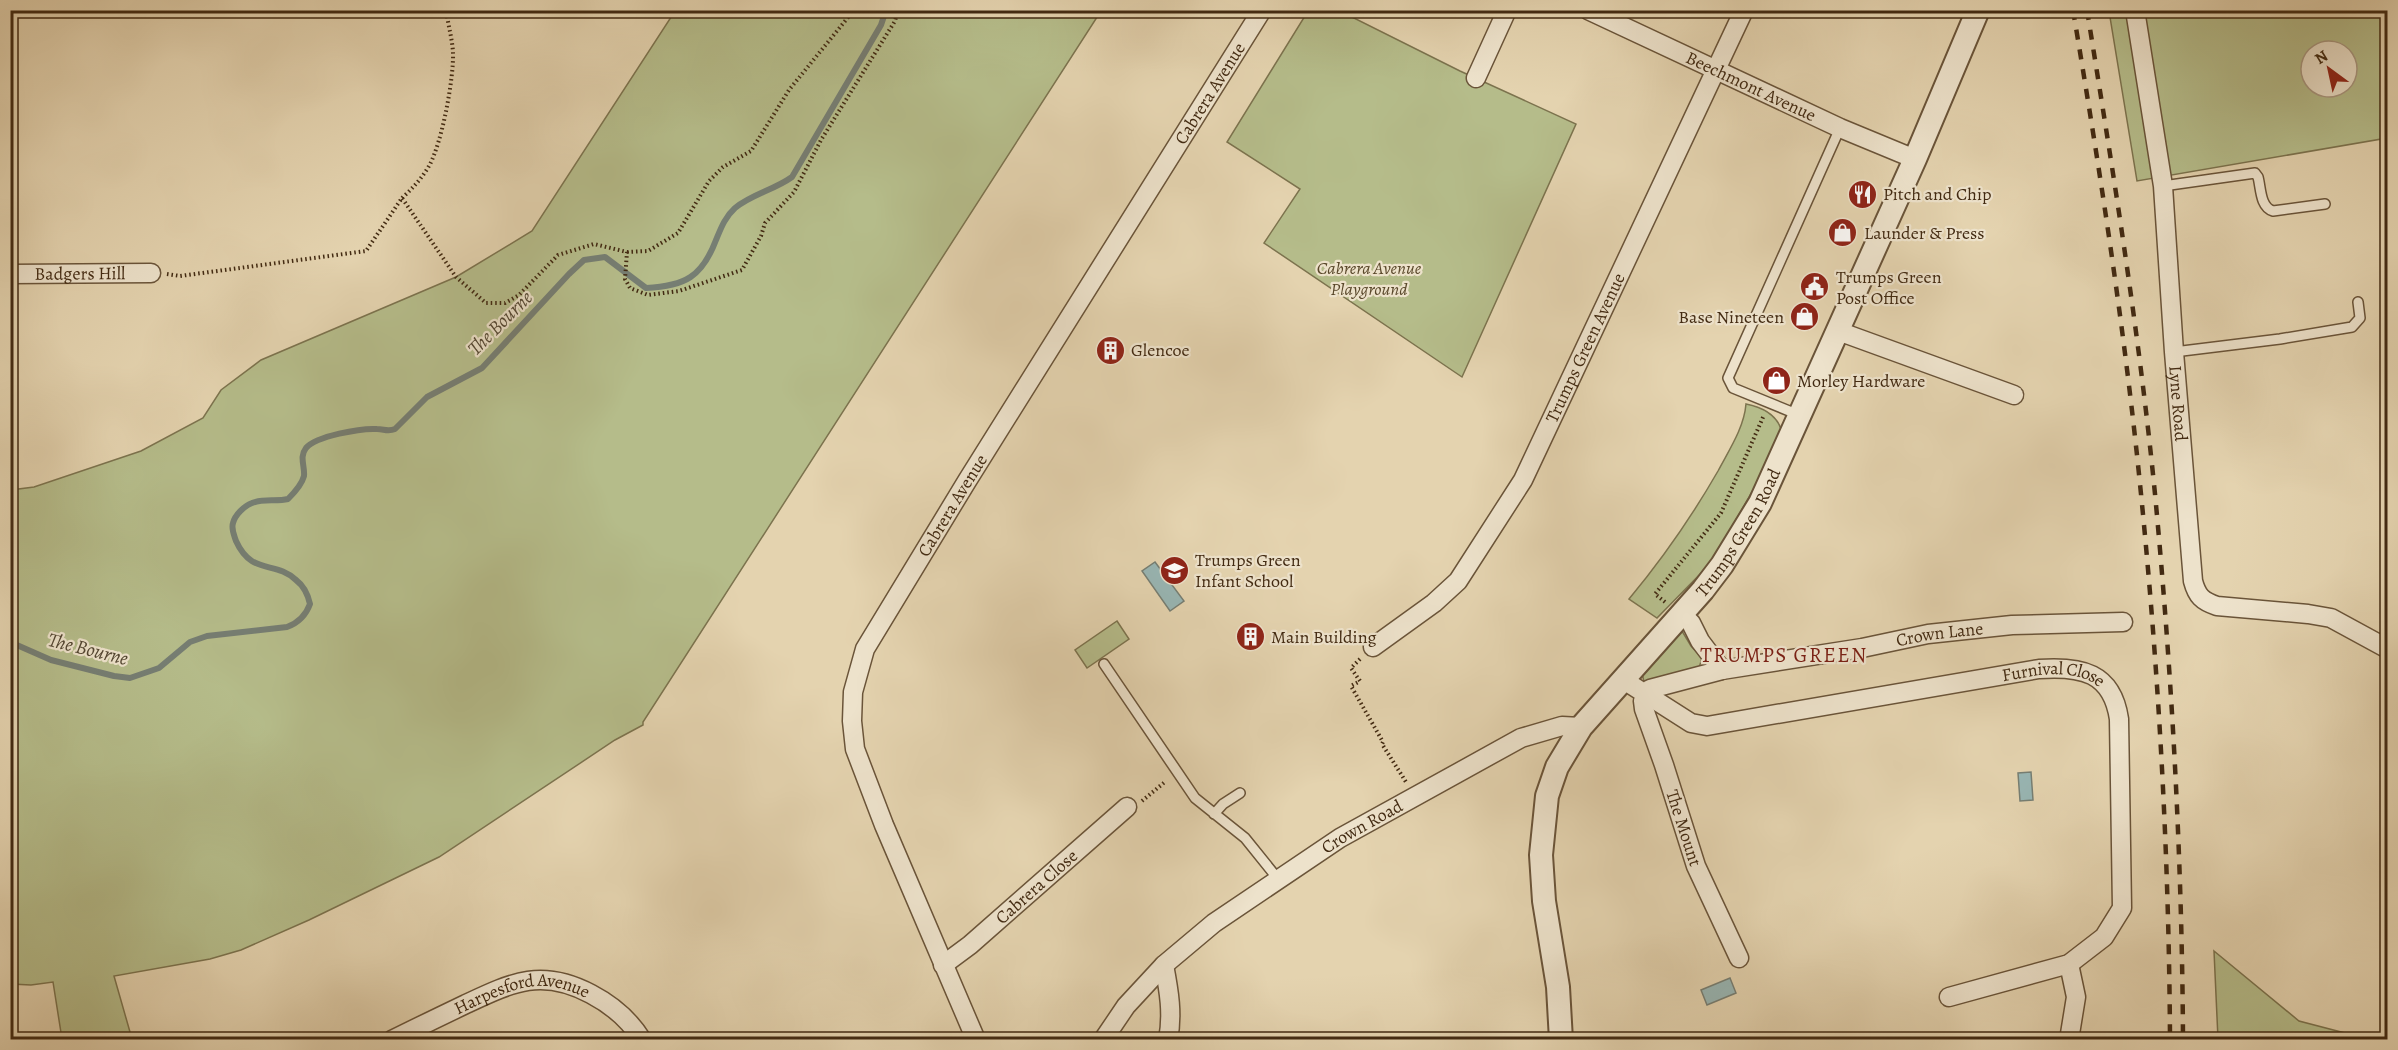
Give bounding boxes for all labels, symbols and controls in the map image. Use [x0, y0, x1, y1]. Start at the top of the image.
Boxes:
street label: Cabrera Avenue [1169, 38, 1251, 149]
north arrow [2299, 39, 2359, 99]
text: N [2310, 45, 2333, 70]
street label: Beechmont Avenue [1682, 46, 1820, 127]
restaurant icon: Pitch and Chip [1846, 178, 1878, 210]
place label: Pitch and Chip [1883, 182, 1992, 206]
shop icon: Launder & Press [1827, 217, 1859, 249]
place label: Launder & Press [1864, 221, 1984, 245]
park label: Cabrera Avenue Playground [1317, 256, 1422, 301]
street label: Badgers Hill [34, 261, 126, 286]
place label: Trumps Green Post Office [1836, 265, 1942, 310]
street label: Trumps Green Avenue [1540, 269, 1631, 427]
public building icon: Trumps Green Post Office [1799, 271, 1831, 303]
water label: The Bourne [462, 285, 538, 361]
shop icon: Base Nineteen [1789, 301, 1821, 333]
place label: Base Nineteen [1678, 305, 1784, 329]
building icon: Glencoe [1094, 334, 1126, 366]
place label: Glencoe [1131, 338, 1190, 362]
street label: Lyne Road [2163, 364, 2193, 442]
shop icon: Morley Hardware [1760, 365, 1792, 397]
place label: Morley Hardware [1797, 369, 1925, 393]
street label: Cabrera Avenue [912, 450, 993, 561]
street label: Trumps Green Road [1690, 464, 1786, 602]
place label: Trumps Green Infant School [1195, 548, 1301, 593]
school or university icon: Trumps Green Infant School [1158, 554, 1190, 586]
street label: Crown Lane [1894, 616, 1984, 652]
building icon: Main Building [1234, 621, 1266, 653]
place label: Main Building [1271, 625, 1377, 649]
water label: The Bourne [45, 626, 131, 672]
district label: TRUMPS GREEN [1700, 641, 1868, 669]
street label: Furnival Close [2000, 656, 2111, 692]
street label: The Mount [1660, 787, 1708, 869]
street label: Crown Road [1317, 794, 1407, 859]
street label: Cabrera Close [990, 844, 1083, 929]
street label: Harpesford Avenue [450, 968, 594, 1020]

